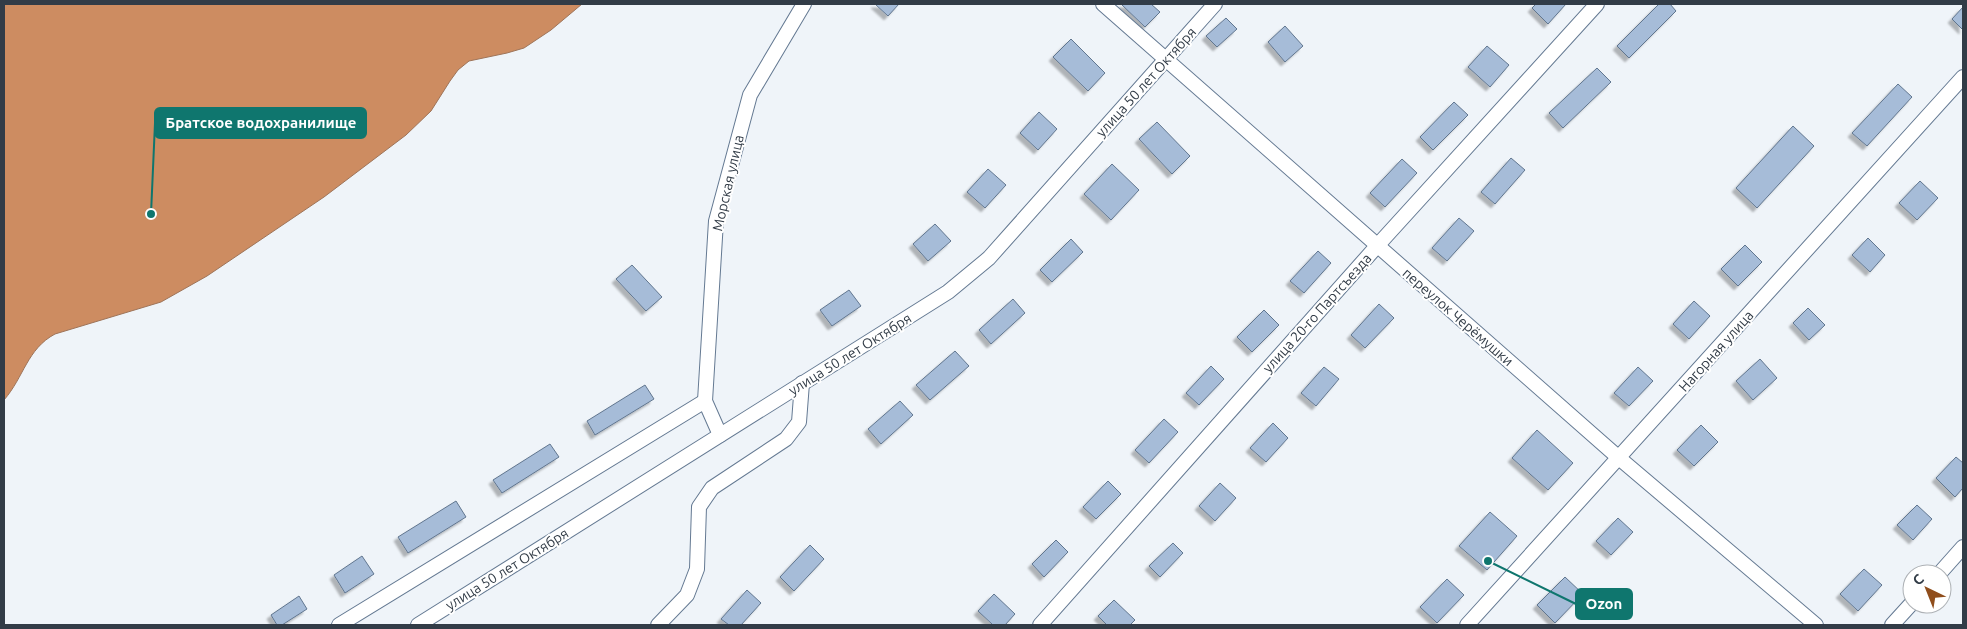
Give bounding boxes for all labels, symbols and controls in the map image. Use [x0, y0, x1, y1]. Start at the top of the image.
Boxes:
street label: улица 50 лет Октября [1093, 24, 1199, 140]
callout: Братское водохранилище [155, 108, 366, 138]
text: Братское водохранилище [166, 114, 356, 131]
street label: Морская улица [709, 133, 747, 233]
street label: улица 20-го Партсъезда [1259, 250, 1375, 376]
street label: переулок Черёмушки [1400, 265, 1516, 369]
street label: Нагорная улица [1675, 307, 1757, 395]
street label: улица 50 лет Октября [786, 310, 914, 398]
street label: улица 50 лет Октября [443, 525, 571, 613]
north arrow [1902, 564, 1952, 614]
text: С [1909, 571, 1927, 588]
callout: Ozon [1576, 589, 1632, 619]
text: Ozon [1586, 595, 1622, 612]

